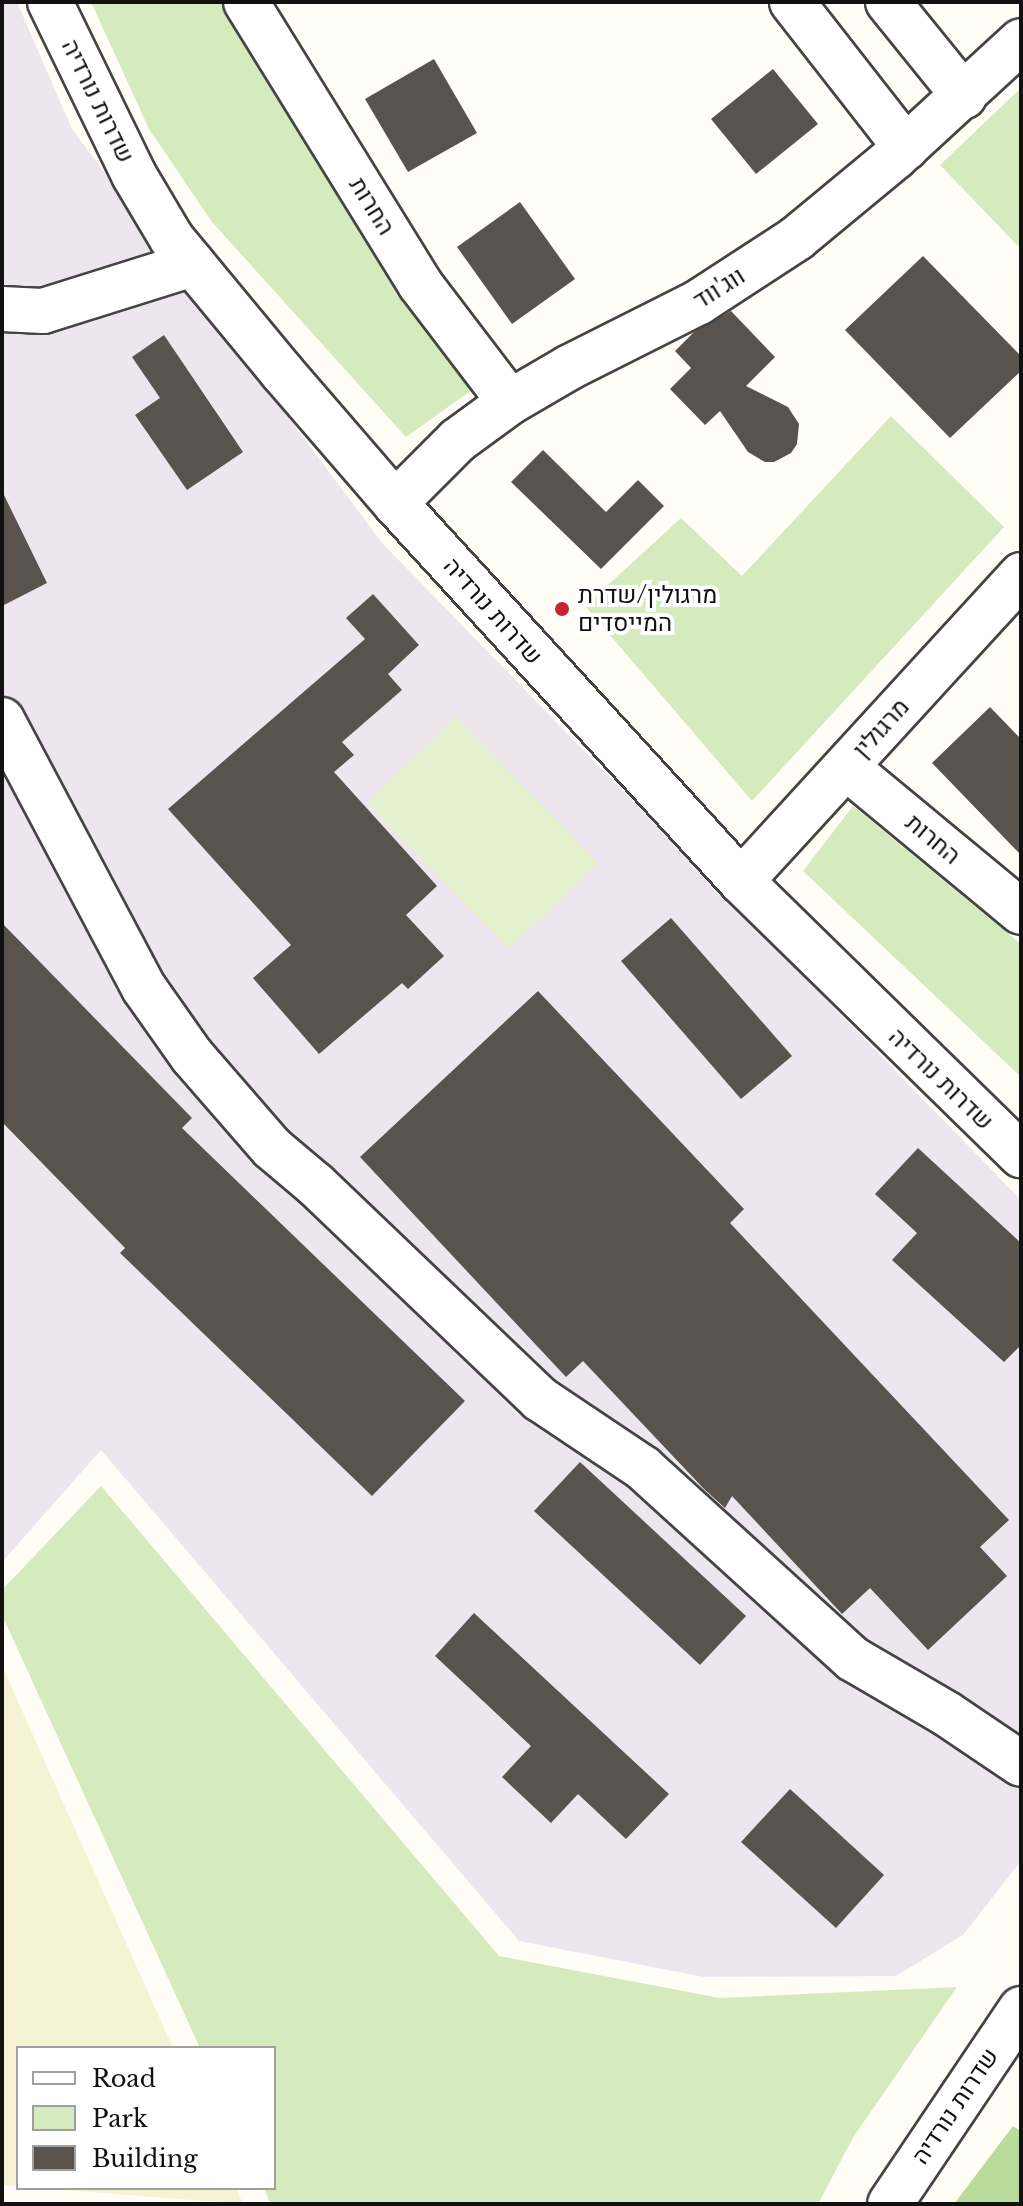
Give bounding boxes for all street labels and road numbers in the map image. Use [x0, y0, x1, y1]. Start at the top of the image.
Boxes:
street label: שדרות נורדיה [56, 35, 140, 167]
street label: החרות [343, 172, 401, 240]
street label: ווג'ווד [688, 261, 750, 315]
street label: שדרות נורדיה [438, 552, 548, 670]
street label: מרגולין [847, 692, 915, 764]
street label: החרות [900, 808, 966, 870]
street label: שדרות נורדיה [883, 1022, 999, 1136]
street label: שדרות נורדיה [906, 2043, 1004, 2169]

